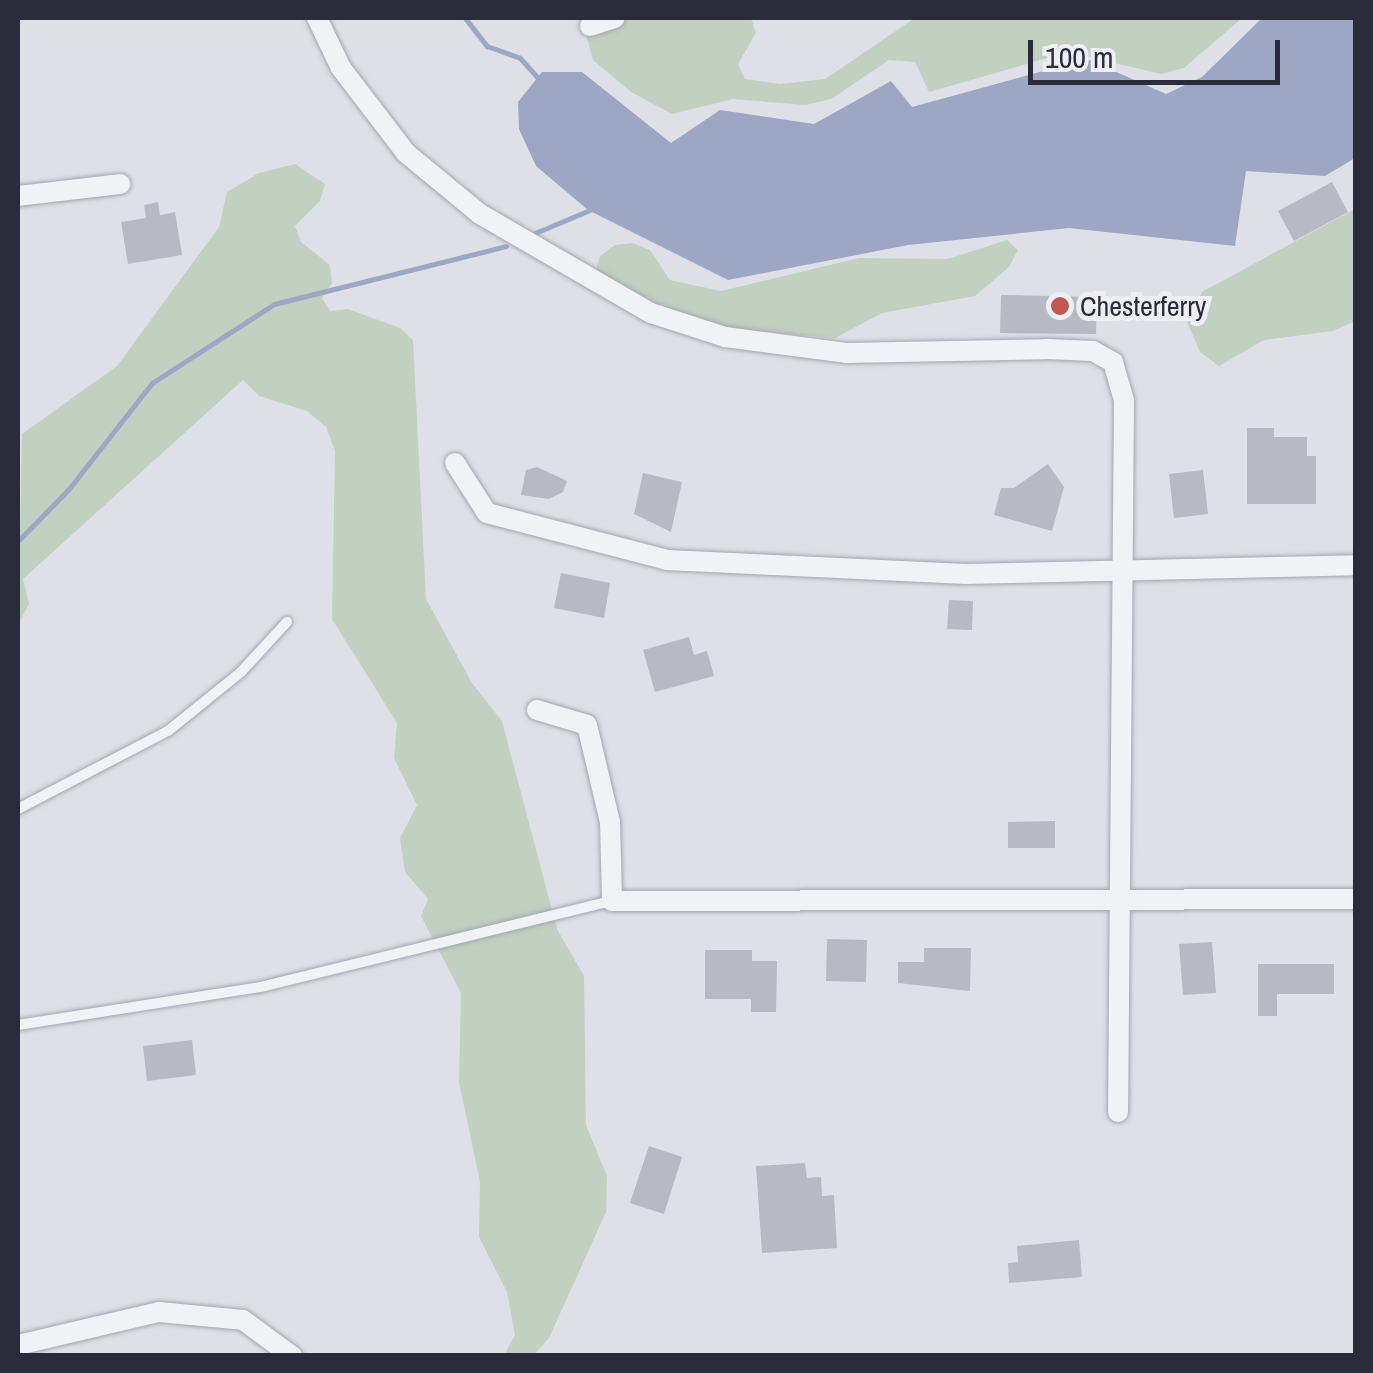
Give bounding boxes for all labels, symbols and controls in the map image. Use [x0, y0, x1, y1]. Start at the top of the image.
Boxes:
scale bar [1033, 20, 1286, 82]
text: 100 m [1045, 37, 1113, 77]
place label: Chesterferry [1080, 289, 1206, 323]
marker: Chesterferry [1049, 295, 1071, 317]

